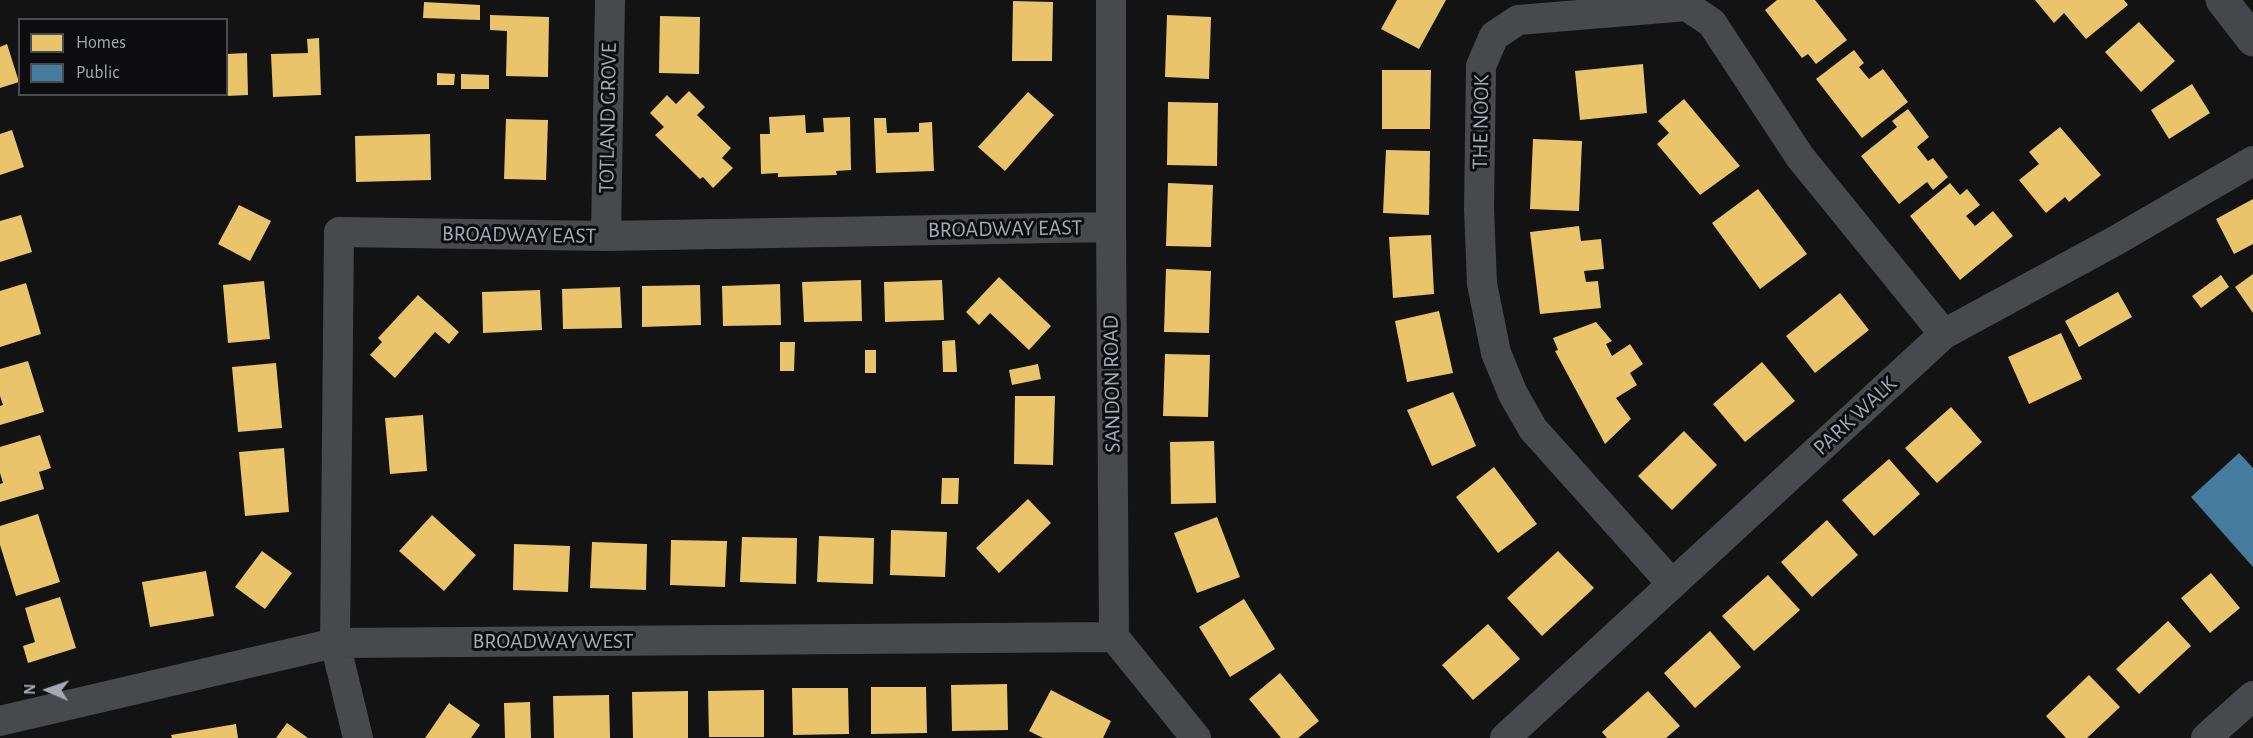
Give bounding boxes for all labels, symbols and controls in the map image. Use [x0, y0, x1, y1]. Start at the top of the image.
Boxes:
legend [18, 18, 228, 96]
text: Homes [76, 34, 126, 52]
street label: TOTLAND GROVE [593, 43, 623, 193]
text: Public [76, 64, 119, 82]
street label: THE NOOK [1467, 74, 1495, 170]
street label: BROADWAY EAST [928, 214, 1082, 244]
street label: BROADWAY EAST [442, 220, 596, 250]
street label: SANDON ROAD [1098, 315, 1126, 453]
street label: PARK WALK [1808, 371, 1902, 461]
street label: BROADWAY WEST [472, 628, 634, 654]
north arrow [18, 660, 78, 720]
text: N [22, 684, 38, 695]

